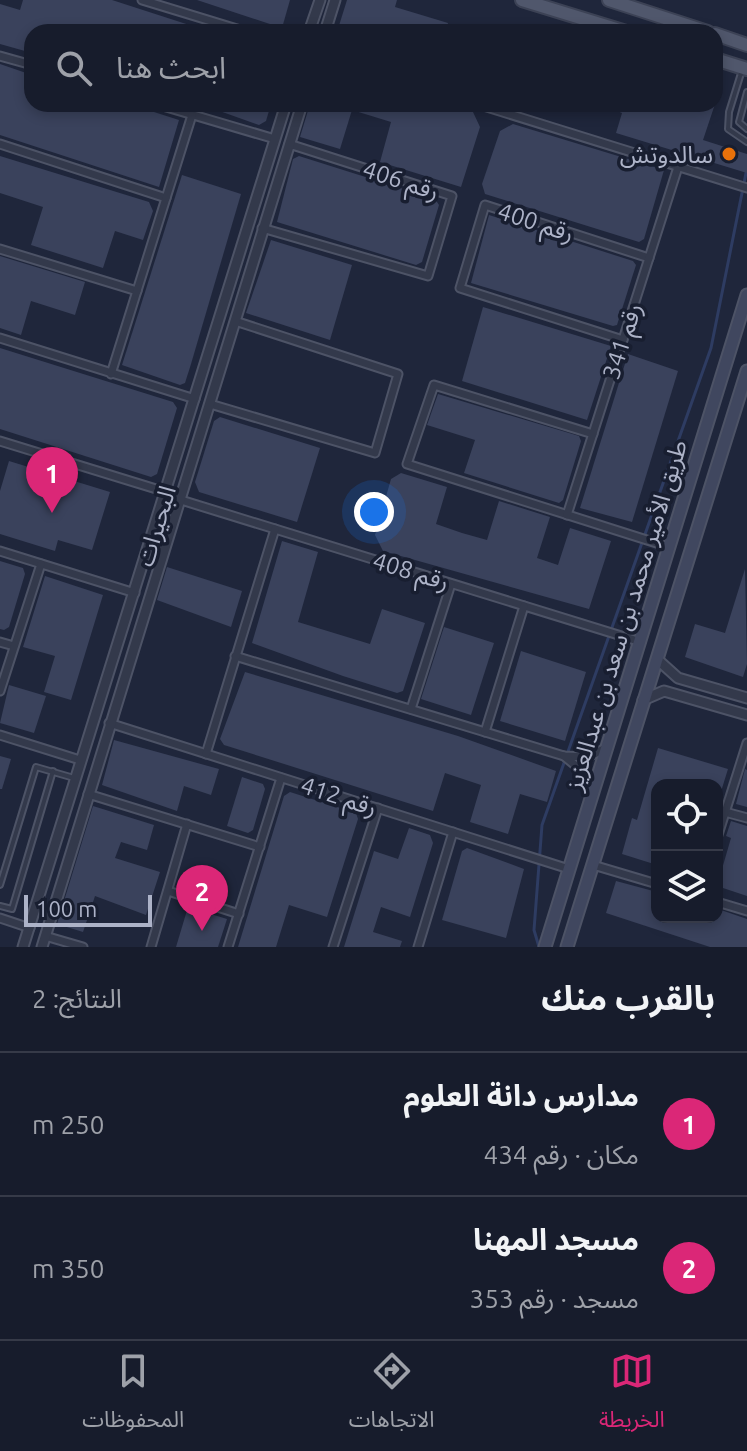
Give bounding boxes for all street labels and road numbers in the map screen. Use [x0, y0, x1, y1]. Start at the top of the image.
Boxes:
street label: رقم 406 [358, 155, 442, 209]
street label: رقم 400 [493, 197, 577, 251]
street label: رقم 341 [597, 300, 651, 384]
street label: طريق الأمير محمد بن سعد بن عبدالعزيز [559, 437, 694, 795]
street label: البحيرات [131, 482, 182, 570]
street label: رقم 408 [368, 547, 452, 599]
street label: رقم 412 [296, 771, 380, 825]

